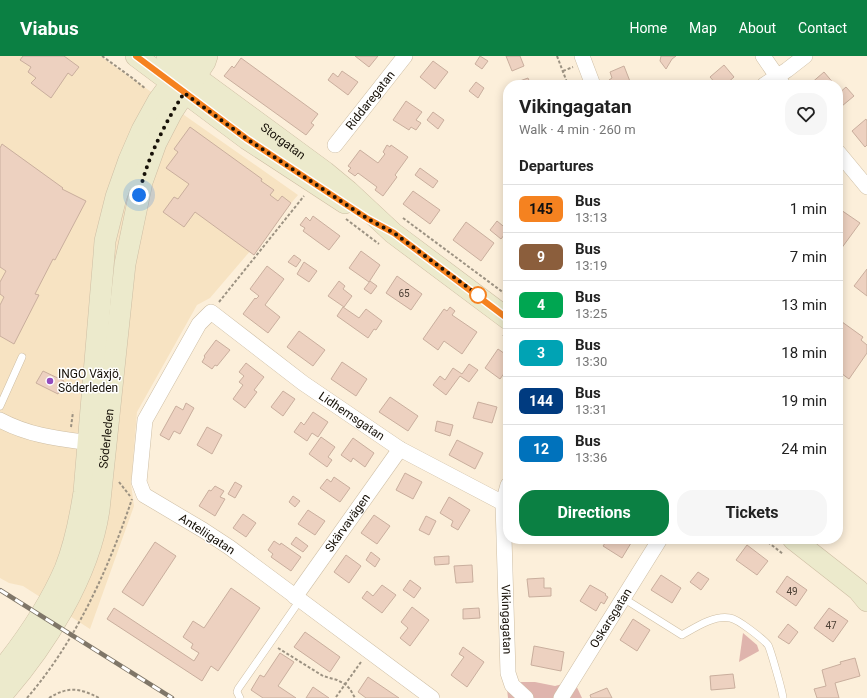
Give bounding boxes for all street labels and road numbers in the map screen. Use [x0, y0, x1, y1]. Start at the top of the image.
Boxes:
street label: Riddaregatan [343, 68, 398, 132]
street label: Storgatan [258, 120, 308, 162]
street label: Lidhemsgatan [316, 389, 387, 443]
street label: Söderleden [96, 408, 117, 469]
street label: Skärvavägen [322, 491, 373, 555]
street label: Anteliigatan [176, 511, 238, 557]
street label: Vikingagatan [498, 584, 514, 654]
street label: Oskarsgatan [587, 586, 635, 651]

